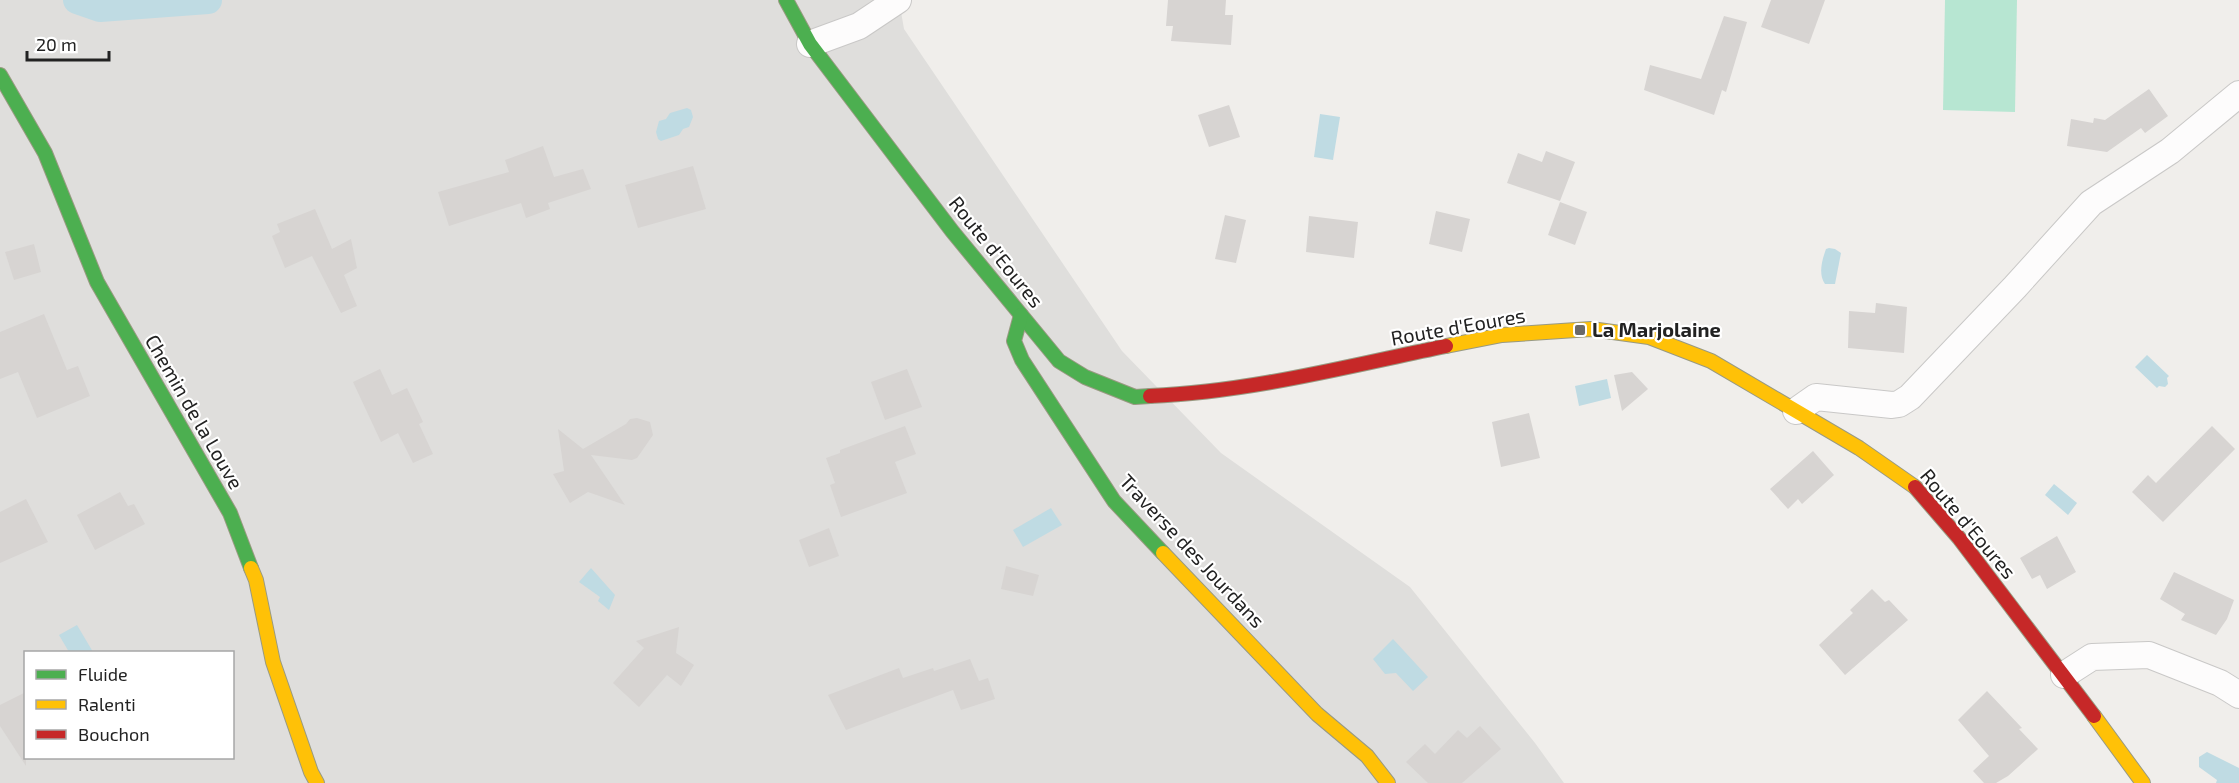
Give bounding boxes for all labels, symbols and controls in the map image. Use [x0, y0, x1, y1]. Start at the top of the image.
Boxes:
scale bar [27, 24, 110, 62]
text: 20 m [36, 33, 77, 55]
street label: Route d'Eoures [945, 191, 1049, 312]
street label: Route d'Eoures [1389, 302, 1527, 350]
place label: La Marjolaine [1592, 317, 1721, 341]
marker: La Marjolaine [1573, 323, 1587, 337]
street label: Chemin de la Louve [141, 330, 249, 493]
street label: Route d'Eoures [1916, 464, 2022, 583]
street label: Traverse des Jourdans [1115, 468, 1270, 632]
legend [24, 651, 234, 759]
text: Fluide [78, 663, 128, 685]
text: Ralenti [78, 693, 136, 715]
text: Bouchon [78, 723, 150, 745]

